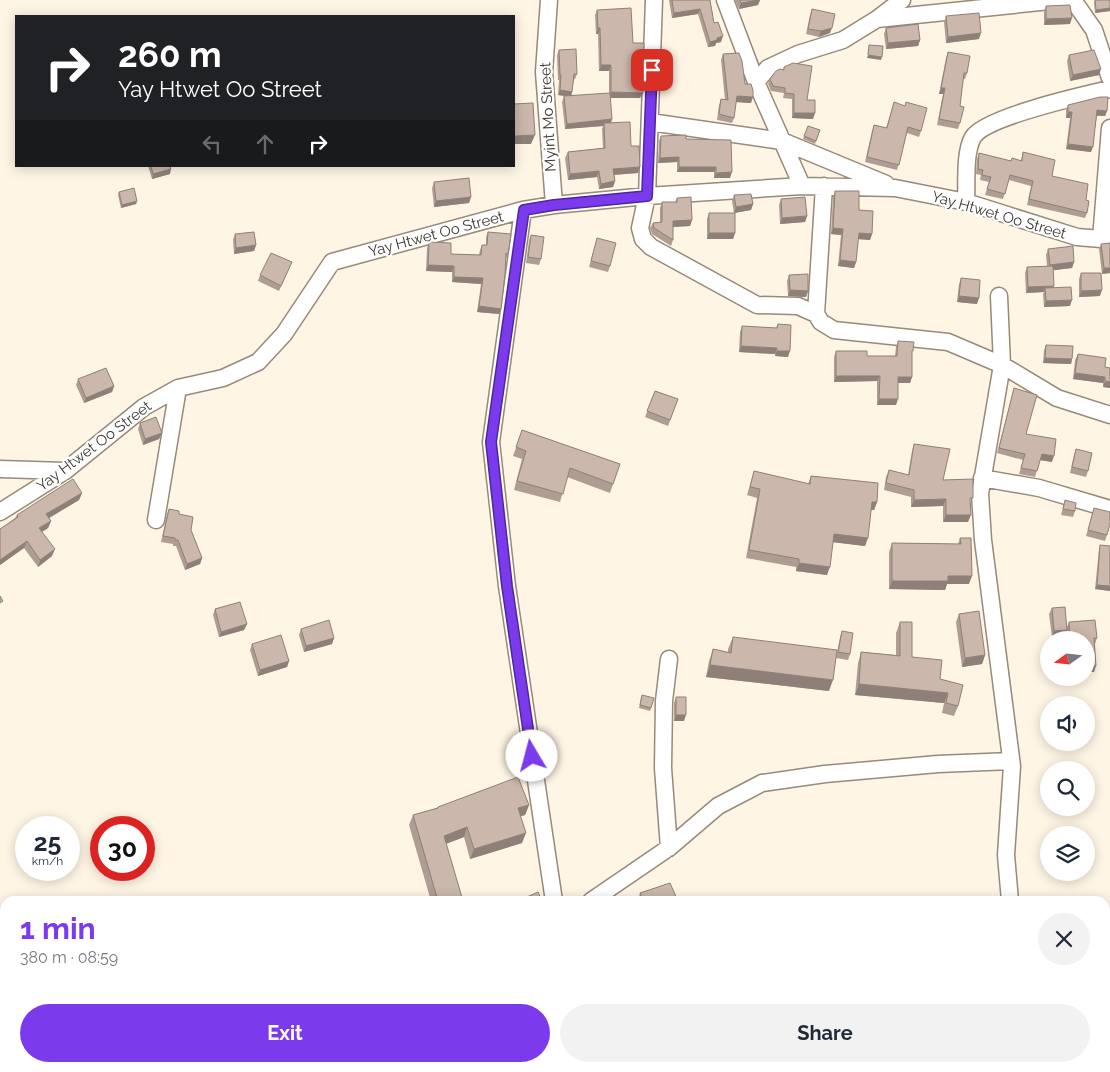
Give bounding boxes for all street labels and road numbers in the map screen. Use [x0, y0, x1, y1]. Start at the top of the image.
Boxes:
street label: Myint Mo Street [536, 62, 560, 172]
street label: Yay Htwet Oo Street [930, 187, 1068, 243]
street label: Yay Htwet Oo Street [367, 207, 505, 261]
street label: Yay Htwet Oo Street [33, 397, 155, 495]

